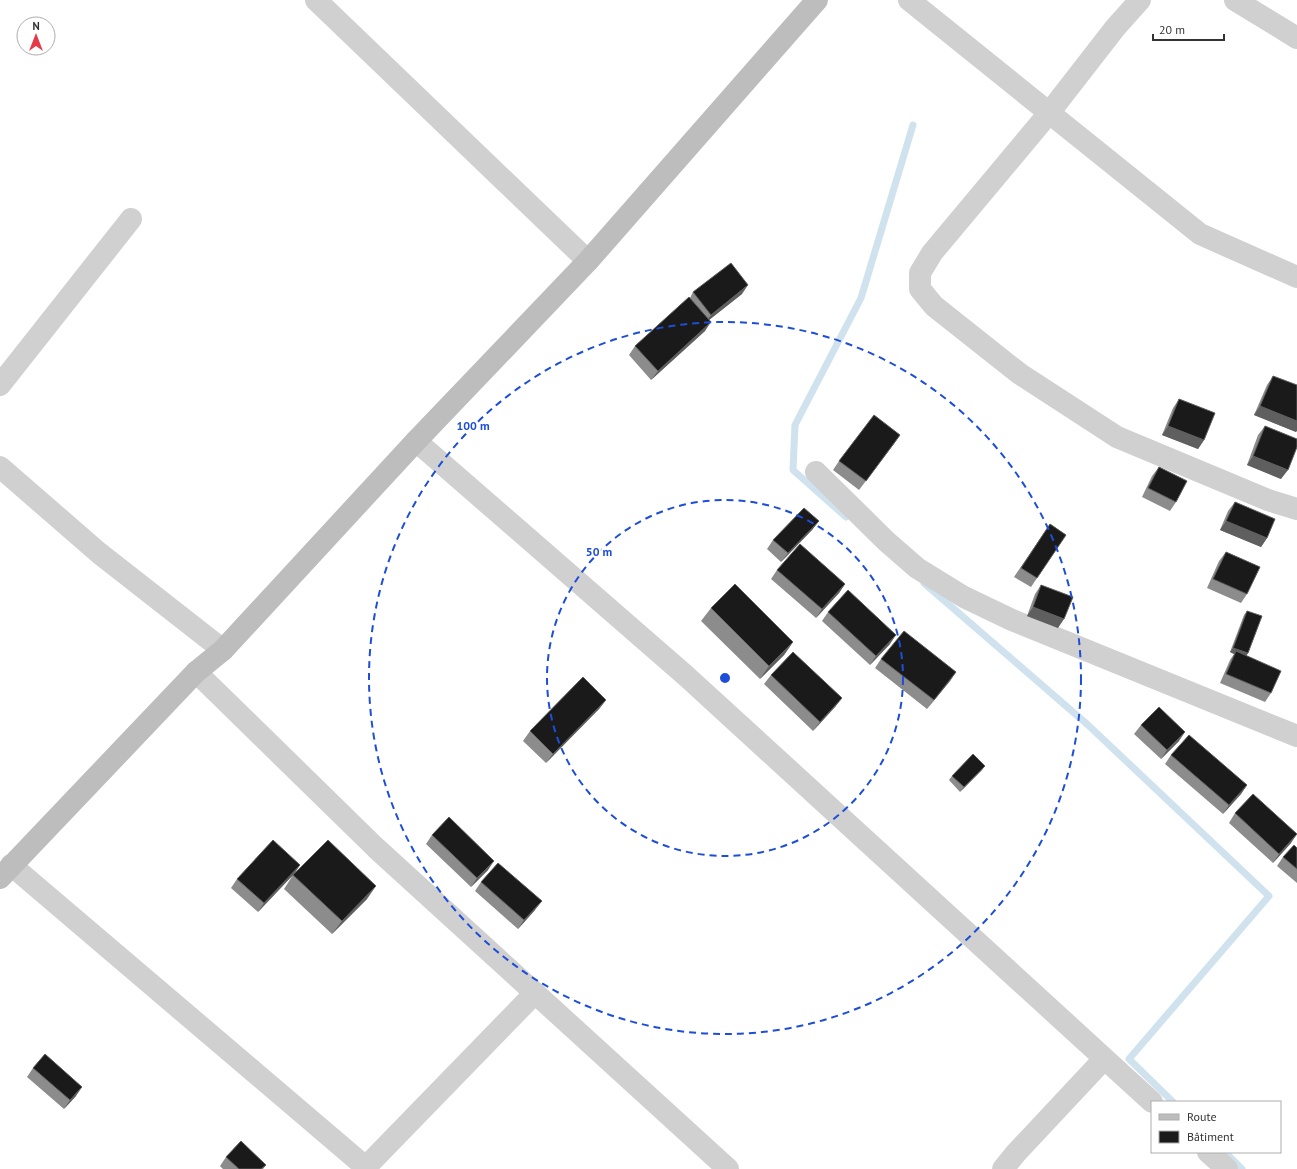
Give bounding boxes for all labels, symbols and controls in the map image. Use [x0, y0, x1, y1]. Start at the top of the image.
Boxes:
north arrow [16, 16, 56, 56]
scale bar [1153, 16, 1224, 42]
text: N [32, 19, 40, 33]
text: 20 m [1159, 22, 1185, 37]
text: 100 m [456, 418, 490, 433]
text: 50 m [586, 544, 612, 559]
centre of rings [718, 671, 732, 685]
legend [1151, 1101, 1281, 1153]
text: Route [1187, 1109, 1217, 1124]
text: Bâtiment [1187, 1129, 1234, 1144]

